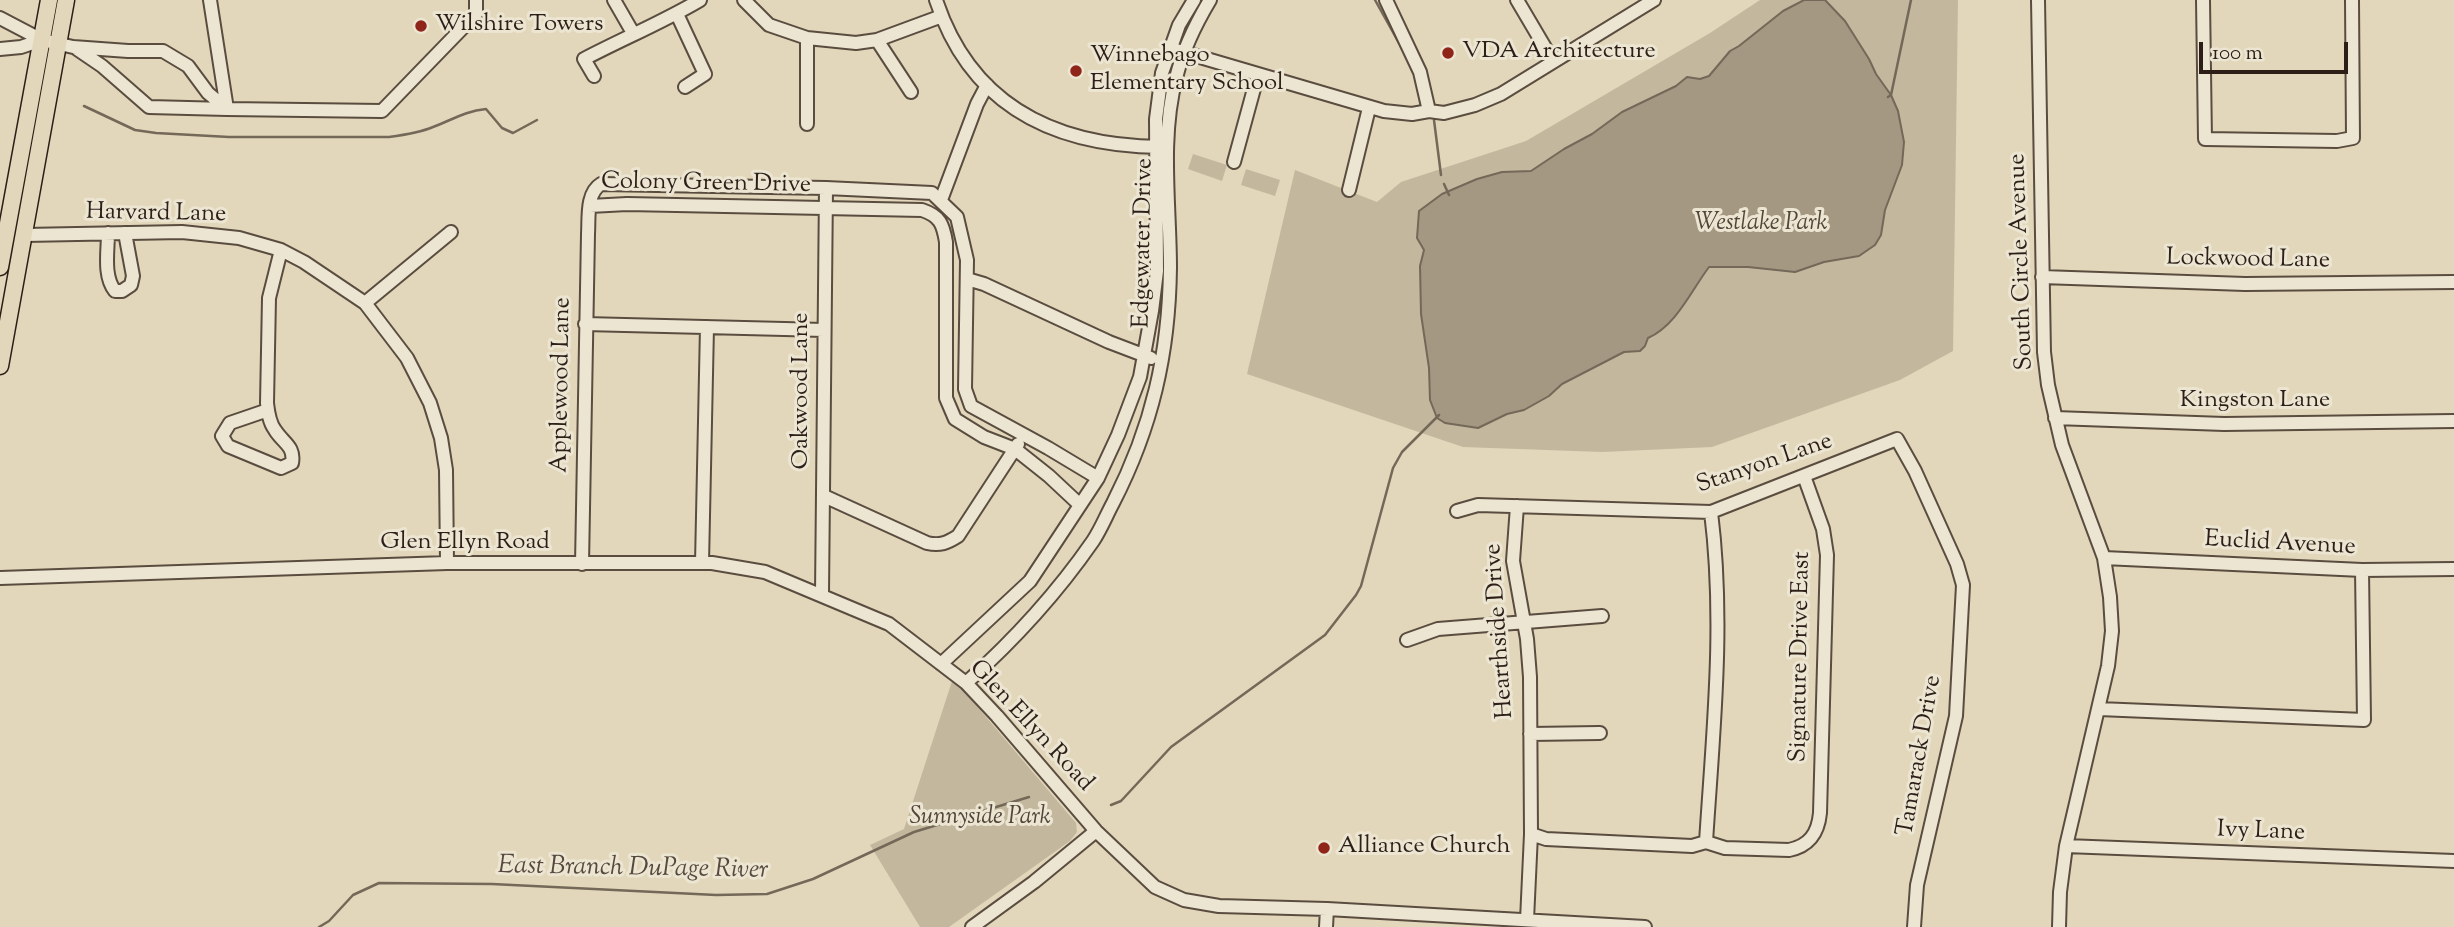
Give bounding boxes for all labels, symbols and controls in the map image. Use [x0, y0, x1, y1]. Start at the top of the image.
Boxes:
place label: Wilshire Towers [435, 12, 603, 40]
marker: Wilshire Towers [413, 18, 429, 34]
scale bar [2202, 28, 2351, 72]
place label: VDA Architecture [1462, 39, 1656, 67]
text: 100 m [2212, 39, 2263, 69]
place label: Winnebago Elementary School [1090, 43, 1284, 99]
marker: VDA Architecture [1440, 45, 1456, 61]
marker: Winnebago Elementary School [1068, 63, 1084, 79]
street label: South Circle Avenue [2005, 153, 2041, 371]
street label: Edgewater Drive [1129, 158, 1161, 328]
street label: Colony Green Drive [601, 169, 811, 201]
street label: Harvard Lane [86, 199, 226, 231]
park label: Westlake Park [1695, 211, 1827, 239]
street label: Lockwood Lane [2166, 245, 2330, 277]
street label: Applewood Lane [547, 297, 579, 473]
street label: Oakwood Lane [789, 312, 817, 470]
street label: Kingston Lane [2180, 388, 2330, 416]
street label: Stanyon Lane [1693, 428, 1837, 502]
street label: Euclid Avenue [2204, 527, 2356, 563]
street label: Glen Ellyn Road [380, 530, 550, 558]
street label: Hearthside Drive [1481, 542, 1521, 720]
street label: Signature Drive East [1786, 551, 1818, 763]
street label: Glen Ellyn Road [962, 655, 1098, 799]
street label: Tamarack Drive [1893, 673, 1949, 839]
park label: Sunnyside Park [910, 805, 1050, 833]
street label: Ivy Lane [2216, 817, 2306, 849]
place label: Alliance Church [1338, 834, 1511, 862]
marker: Alliance Church [1316, 840, 1332, 856]
water label: East Branch DuPage River [497, 852, 769, 888]

